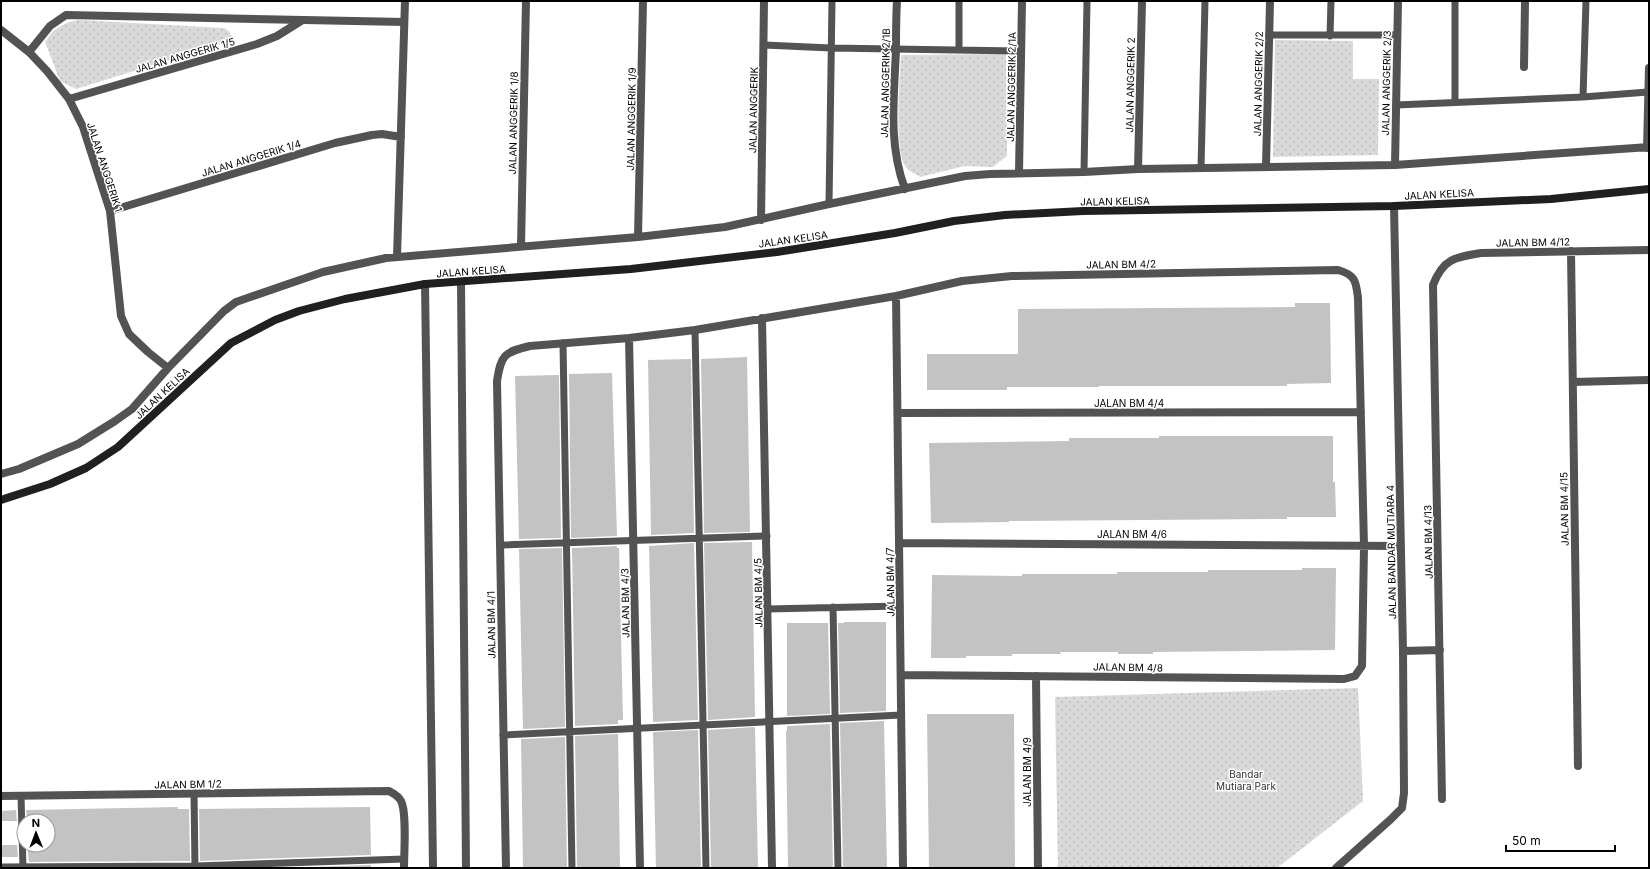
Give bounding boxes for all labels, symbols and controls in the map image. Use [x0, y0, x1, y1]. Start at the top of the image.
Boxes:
street label: JALAN ANGGERIK 2/1B [878, 28, 892, 138]
street label: JALAN ANGGERIK 2/3 [1379, 30, 1393, 136]
street label: JALAN ANGGERIK 2/2 [1251, 31, 1265, 137]
street label: JALAN ANGGERIK 2/1A [1004, 32, 1018, 142]
street label: JALAN ANGGERIK 1/5 [134, 35, 236, 75]
street label: JALAN ANGGERIK 2 [1123, 37, 1137, 133]
street label: JALAN ANGGERIK [746, 66, 760, 153]
street label: JALAN ANGGERIK 1/9 [624, 67, 638, 171]
street label: JALAN ANGGERIK 1/8 [506, 71, 520, 175]
street label: JALAN ANGGERIK 1 [85, 121, 125, 213]
street label: JALAN ANGGERIK 1/4 [200, 137, 302, 179]
street label: JALAN KELISA [1404, 186, 1474, 202]
street label: JALAN KELISA [1080, 194, 1150, 208]
street label: JALAN KELISA [758, 228, 828, 250]
street label: JALAN BM 4/12 [1496, 235, 1570, 249]
street label: JALAN BM 4/2 [1086, 257, 1156, 271]
street label: JALAN KELISA [436, 263, 506, 279]
street label: JALAN KELISA [132, 365, 192, 421]
street label: JALAN BM 4/4 [1094, 397, 1164, 409]
street label: JALAN BM 4/15 [1557, 472, 1571, 546]
street label: JALAN BANDAR MUTIARA 4 [1384, 485, 1398, 619]
street label: JALAN BM 4/13 [1421, 505, 1435, 579]
street label: JALAN BM 4/6 [1097, 528, 1167, 540]
street label: JALAN BM 4/7 [883, 547, 897, 617]
street label: JALAN BM 4/5 [751, 558, 765, 628]
street label: JALAN BM 4/3 [618, 568, 632, 638]
street label: JALAN BM 4/1 [484, 591, 498, 659]
street label: JALAN BM 4/8 [1093, 660, 1163, 674]
street label: JALAN BM 4/9 [1021, 737, 1033, 807]
park label: Bandar Mutiara Park [1216, 768, 1276, 792]
street label: JALAN BM 1/2 [154, 777, 222, 791]
north arrow [16, 813, 56, 853]
text: N [32, 816, 40, 830]
scale bar [1506, 827, 1615, 853]
text: 50 m [1512, 833, 1541, 848]

